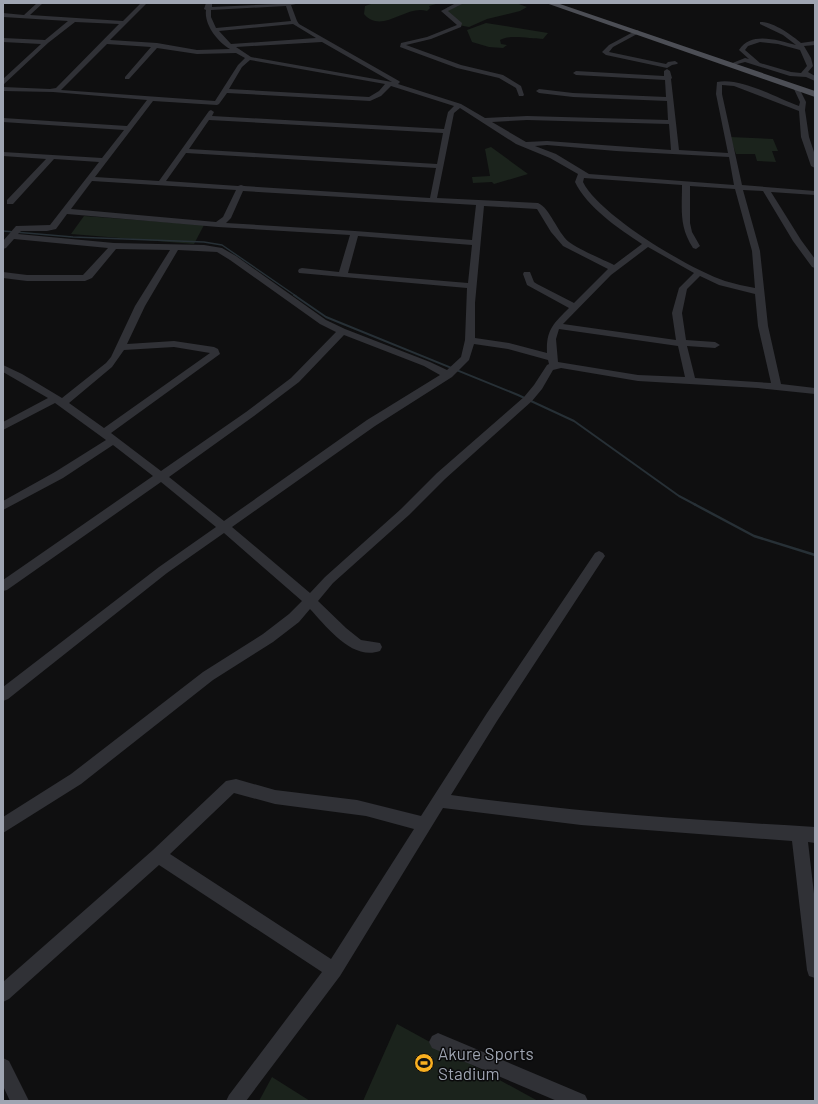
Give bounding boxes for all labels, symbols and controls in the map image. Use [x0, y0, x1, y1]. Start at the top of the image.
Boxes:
place label: Akure Sports Stadium [438, 1043, 534, 1083]
sports icon: Akure Sports Stadium [413, 1052, 435, 1074]

